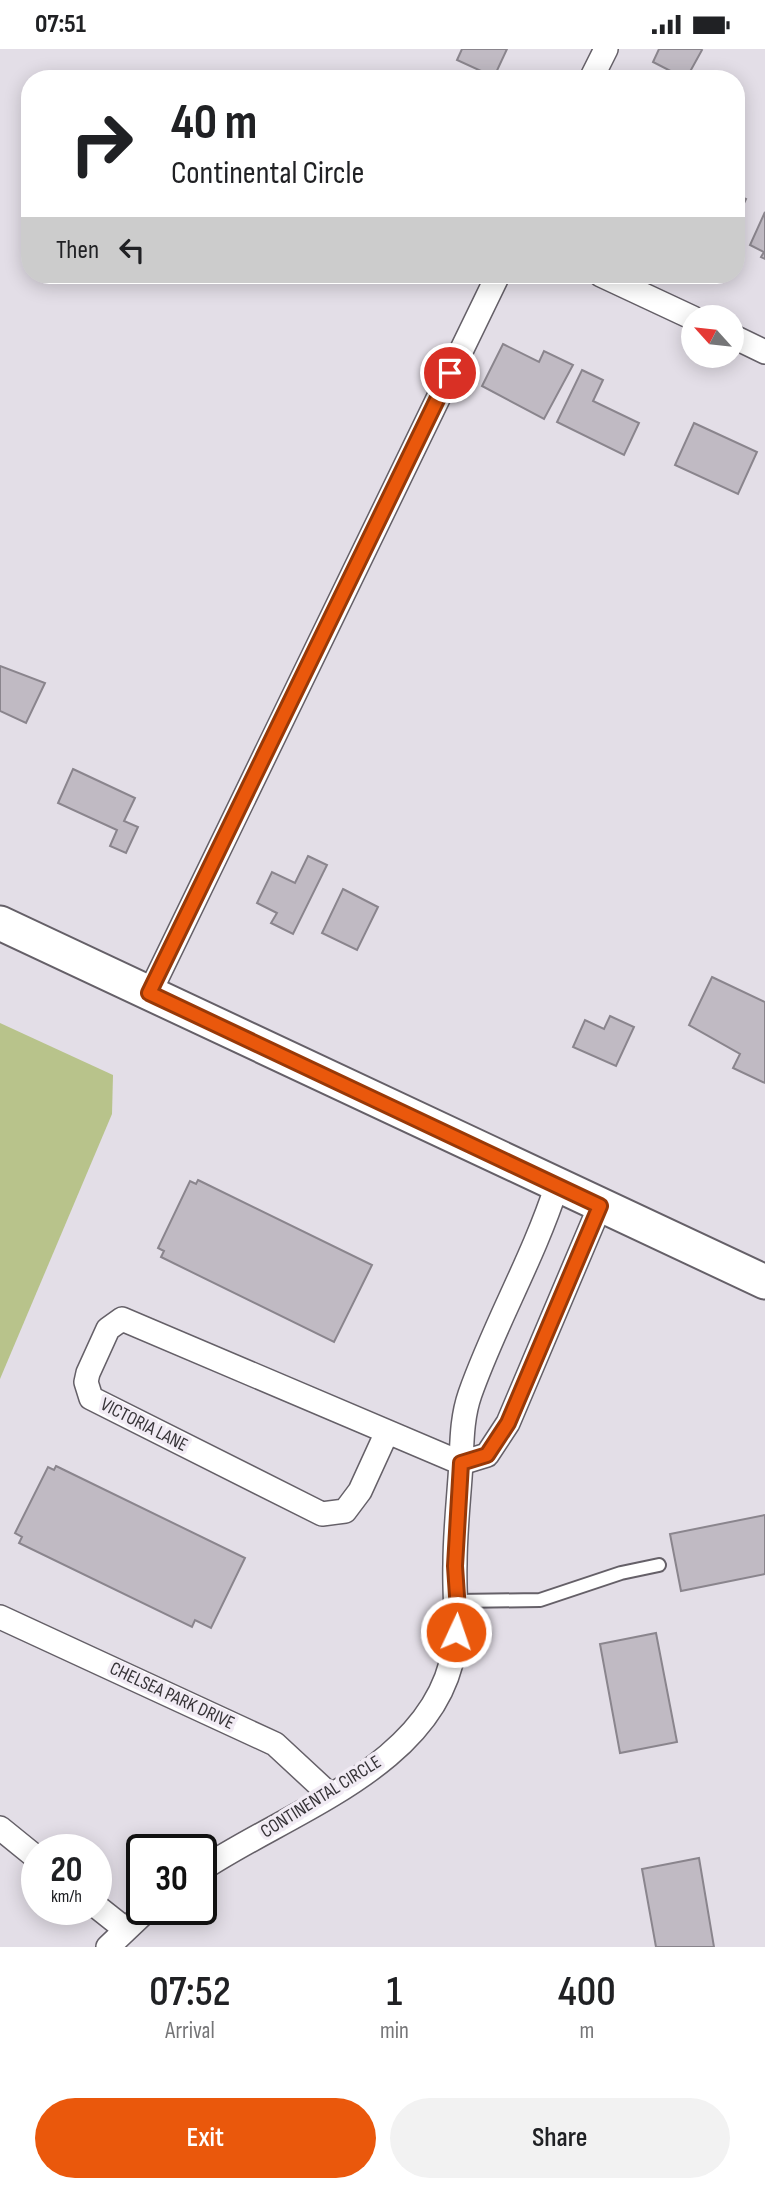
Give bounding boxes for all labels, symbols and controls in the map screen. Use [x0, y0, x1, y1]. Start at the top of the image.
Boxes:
text: 07:51 [35, 9, 86, 40]
text: 40 m [171, 94, 257, 153]
icon: right [56, 98, 147, 189]
text: Continental Circle [171, 154, 364, 193]
icon: left [113, 231, 151, 269]
text: Then [56, 235, 99, 266]
north arrow [681, 305, 744, 367]
map controls [681, 305, 744, 368]
pin [420, 343, 480, 403]
icon: arrive [431, 354, 469, 392]
street label: VICTORIA LANE [97, 1393, 191, 1457]
position arrow [419, 1595, 493, 1669]
street label: CHELSEA PARK DRIVE [106, 1657, 238, 1735]
street label: CONTINENTAL CIRCLE [256, 1751, 386, 1843]
speed limit sign: 30 [126, 1834, 217, 1925]
text: 20 [51, 1849, 83, 1892]
text: km/h [51, 1886, 82, 1907]
text: 07:52 [149, 1967, 231, 2018]
text: 1 [386, 1967, 402, 2018]
text: 400 [558, 1967, 616, 2018]
text: Arrival [165, 2017, 215, 2045]
text: min [380, 2017, 409, 2045]
text: m [579, 2017, 594, 2045]
button: Exit [35, 2098, 376, 2178]
button: Share [390, 2098, 730, 2178]

